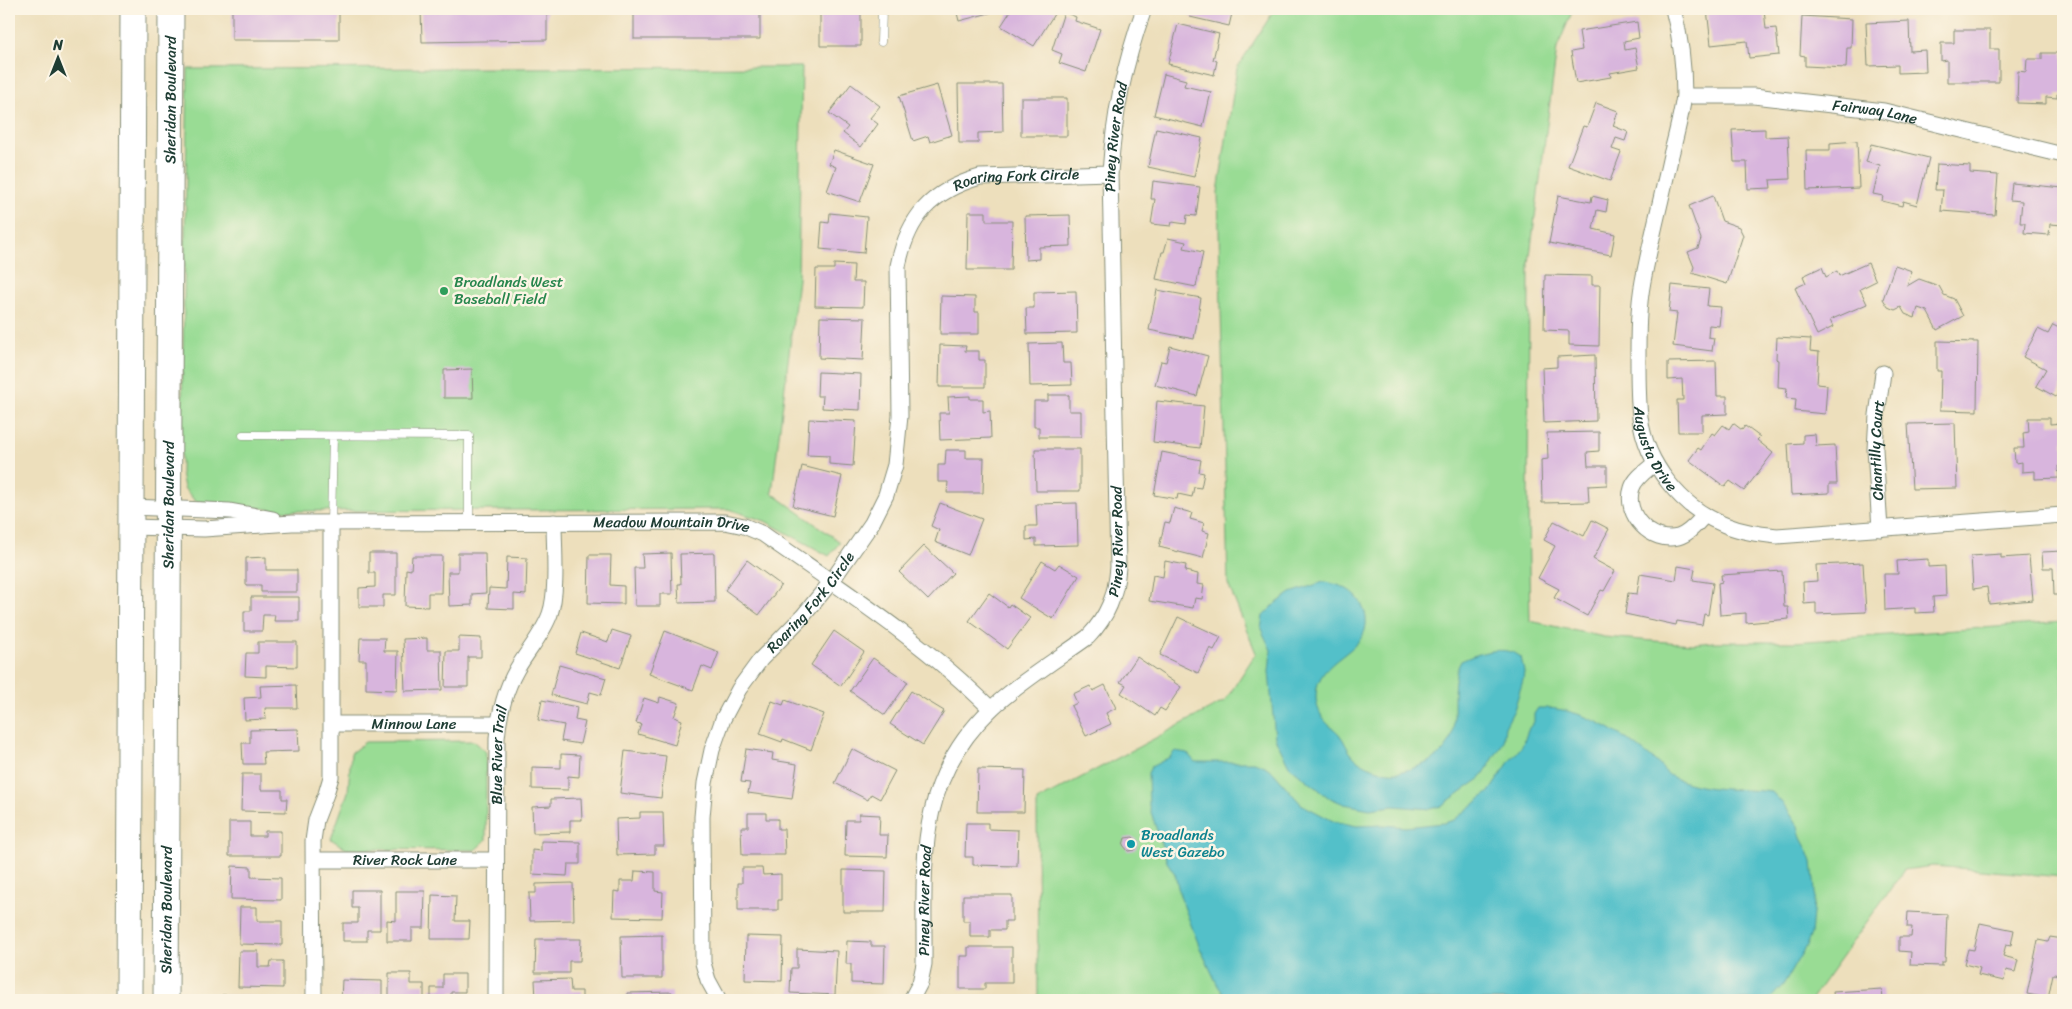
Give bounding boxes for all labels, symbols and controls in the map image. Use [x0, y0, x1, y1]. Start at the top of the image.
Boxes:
north arrow [32, 32, 82, 82]
text: N [52, 33, 63, 58]
street label: Sheridan Boulevard [157, 35, 184, 164]
street label: Piney River Road [1097, 78, 1136, 192]
street label: Fairway Lane [1831, 92, 1920, 132]
street label: Roaring Fork Circle [949, 161, 1080, 198]
place label: Broadlands West Baseball Field [454, 269, 564, 312]
marker: Broadlands West Baseball Field [438, 285, 450, 297]
street label: Chantilly Court [1862, 398, 1892, 501]
street label: Augusta Drive [1626, 404, 1684, 498]
street label: Sheridan Boulevard [155, 440, 182, 569]
street label: Piney River Road [1100, 485, 1131, 600]
street label: Meadow Mountain Drive [593, 509, 754, 540]
street label: Roaring Fork Circle [760, 546, 861, 659]
street label: Blue River Trail [484, 702, 515, 805]
street label: Minnow Lane [372, 711, 457, 737]
place label: Broadlands West Gazebo [1141, 822, 1225, 865]
marker: Broadlands West Gazebo [1125, 838, 1137, 850]
street label: Piney River Road [911, 843, 939, 956]
street label: Sheridan Boulevard [153, 845, 180, 974]
street label: River Rock Lane [353, 847, 457, 873]

